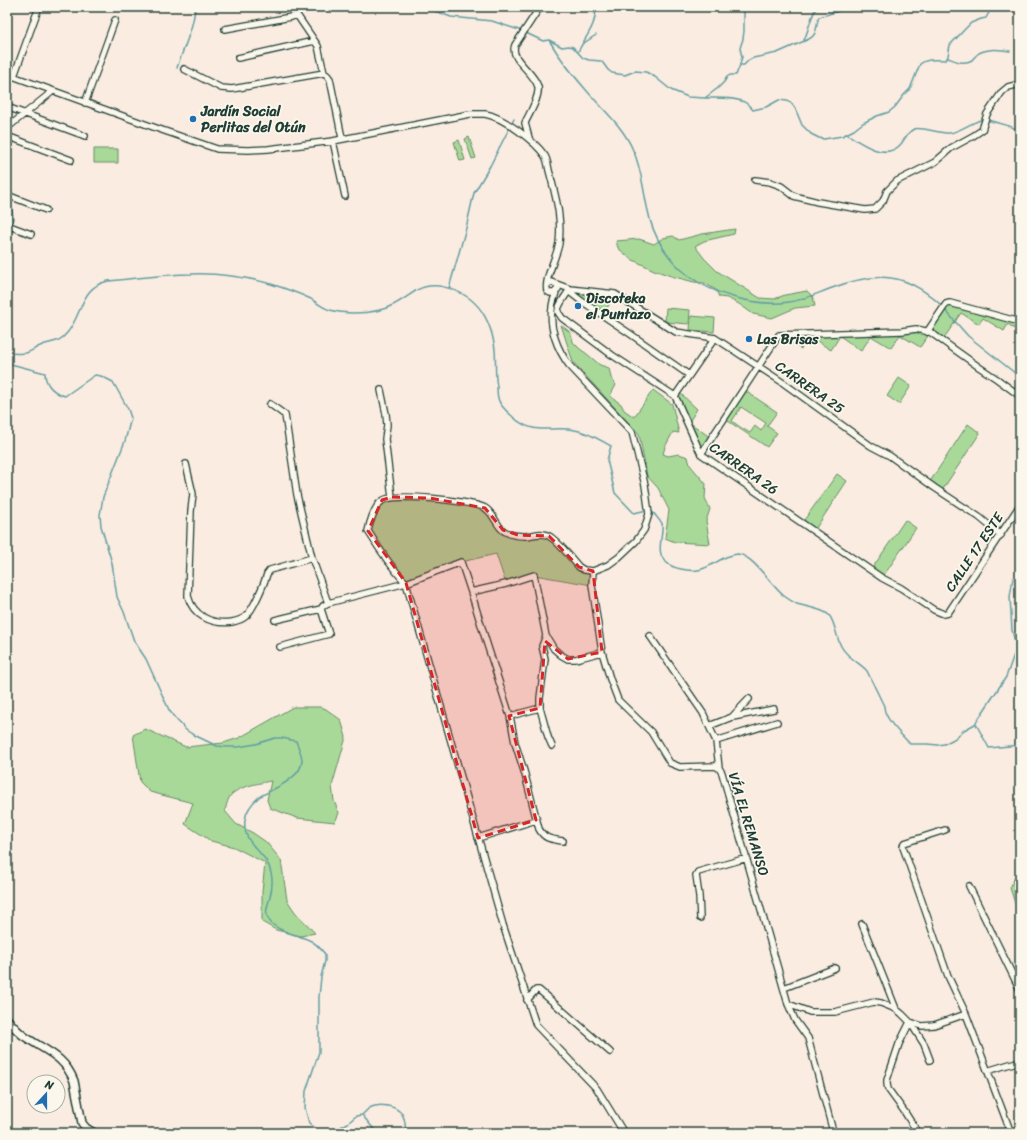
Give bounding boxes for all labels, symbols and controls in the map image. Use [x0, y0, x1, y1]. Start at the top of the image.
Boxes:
place label: Jardín Social Perlitas del Otún [200, 99, 306, 140]
marker: Jardín Social Perlitas del Otún [188, 114, 198, 124]
place label: Discoteka el Puntazo [585, 286, 652, 327]
marker: Discoteka el Puntazo [573, 301, 583, 311]
place label: Las Brisas [757, 327, 819, 352]
marker: Las Brisas [744, 334, 754, 344]
street label: CARRERA 25 [770, 354, 850, 421]
street label: CARRERA 26 [704, 435, 784, 502]
street label: CALLE 17 ESTE [938, 506, 1011, 597]
street label: VÍA EL REMANSO [721, 769, 776, 879]
north arrow [26, 1074, 66, 1114]
text: N [42, 1075, 57, 1096]

